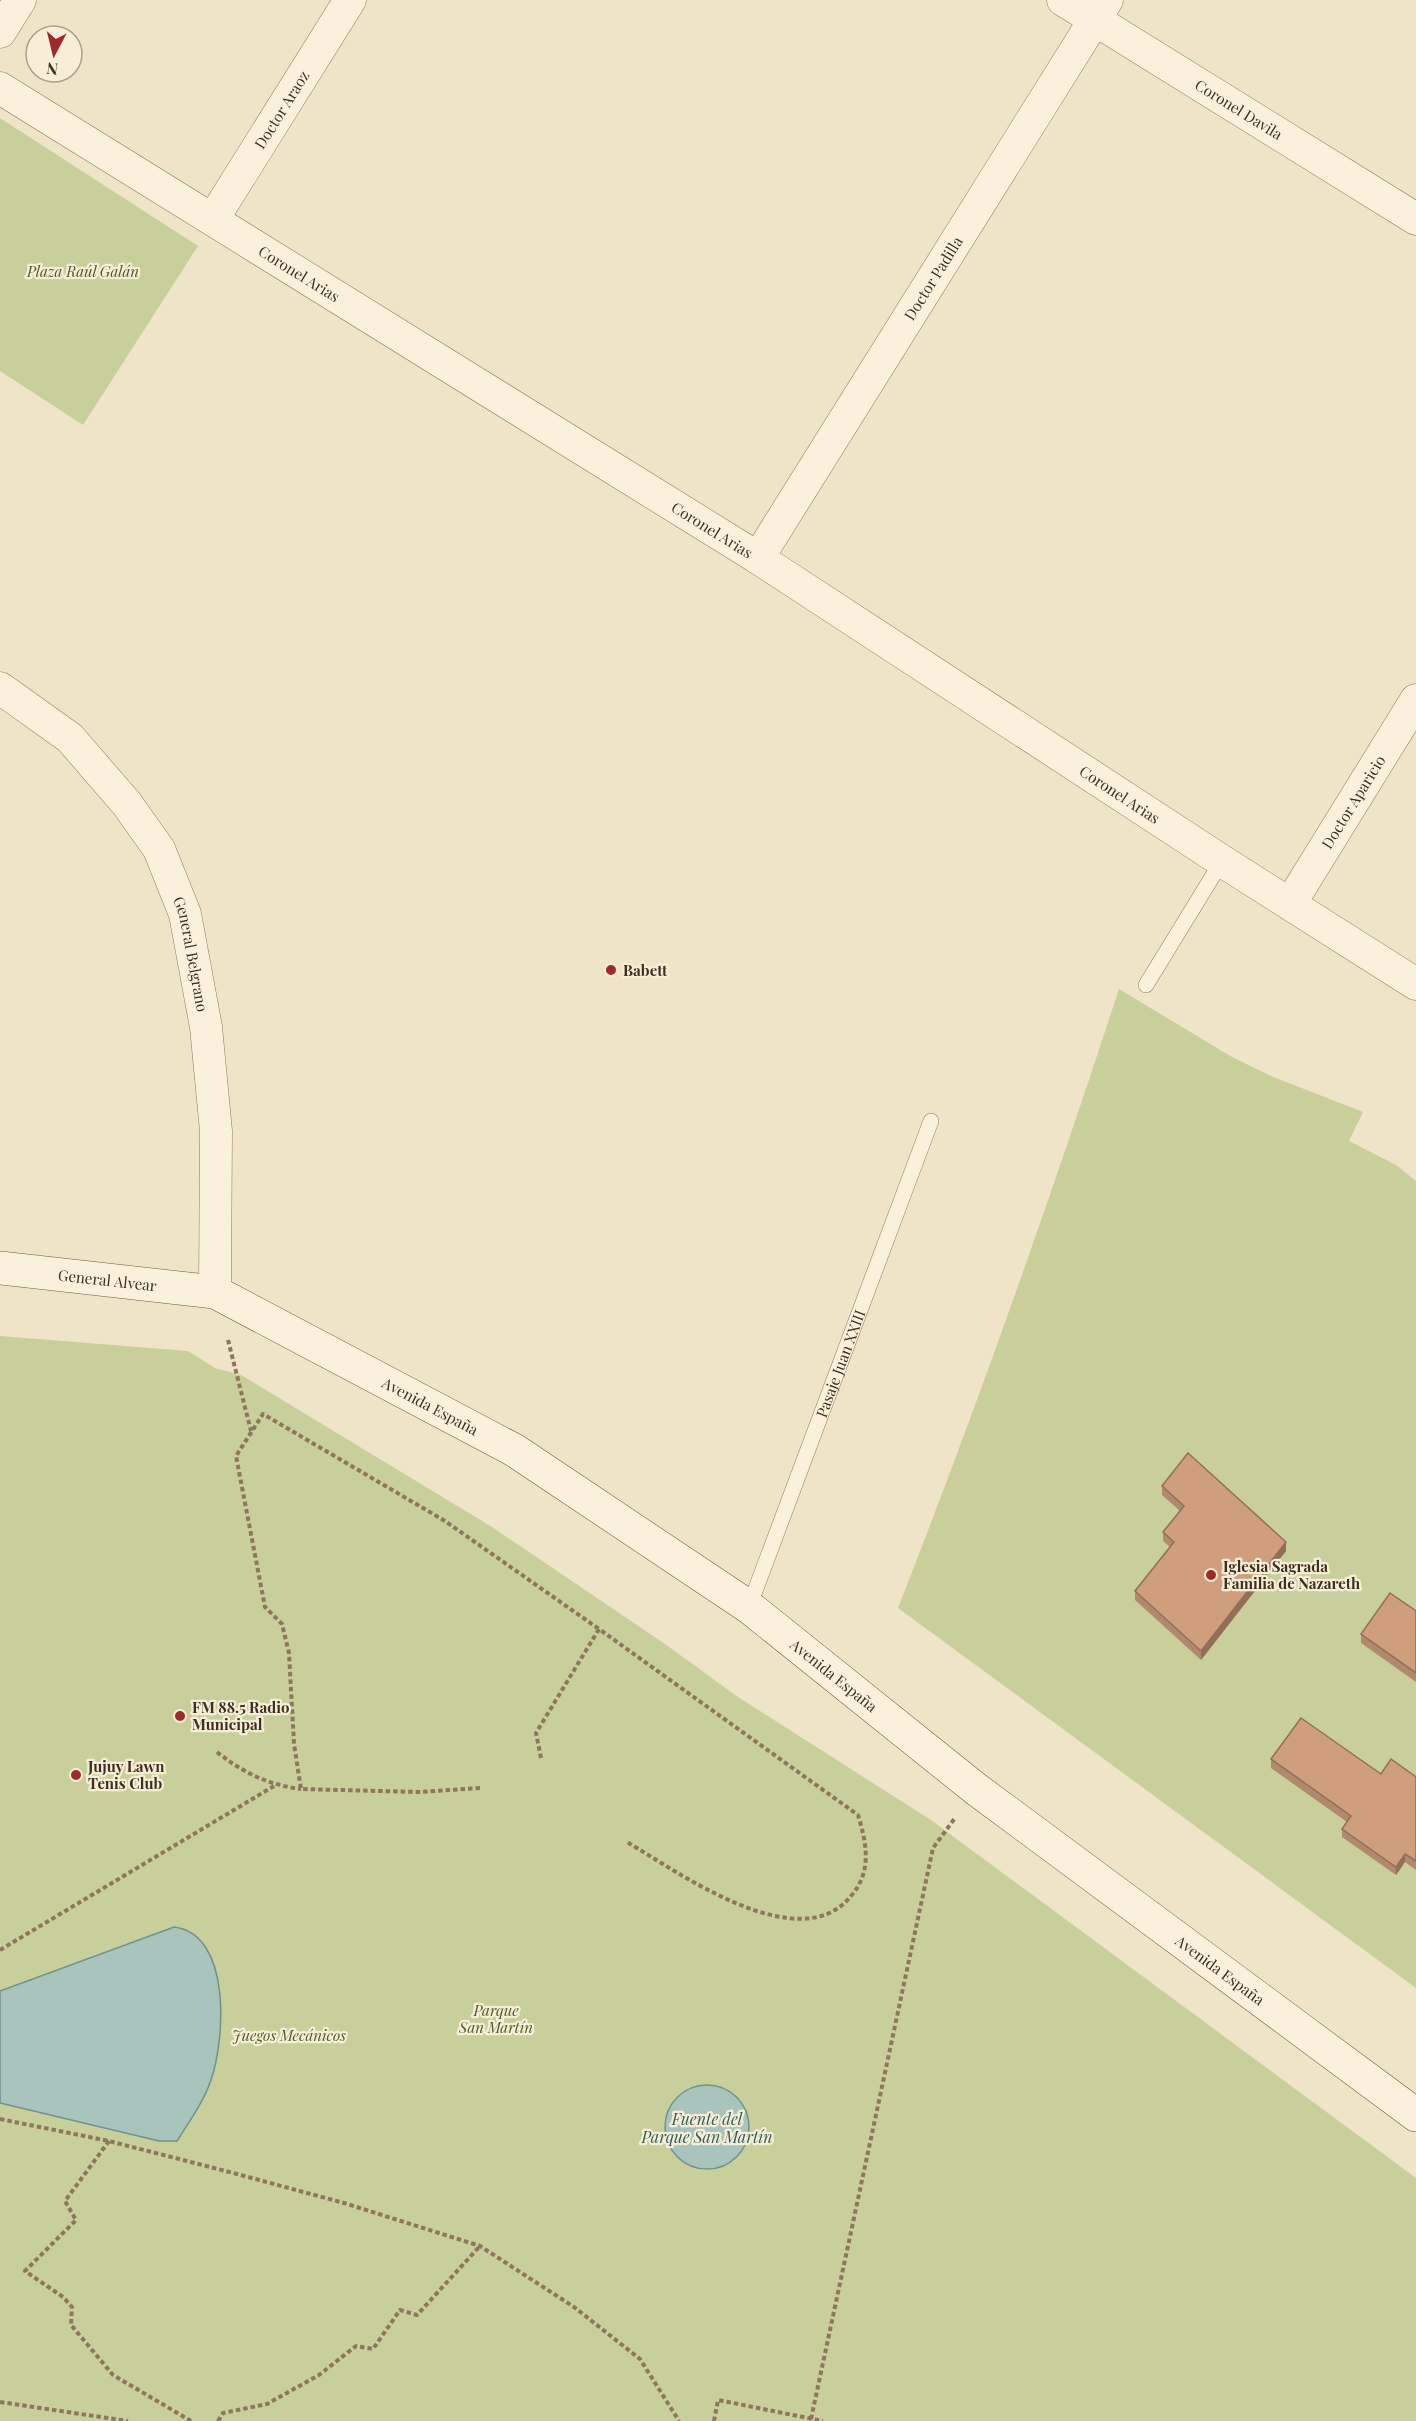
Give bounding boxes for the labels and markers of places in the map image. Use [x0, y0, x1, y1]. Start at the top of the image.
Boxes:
place label: Babett [623, 960, 668, 980]
marker: Babett [604, 963, 618, 977]
place label: Iglesia Sagrada Familia de Nazareth [1223, 1556, 1360, 1593]
marker: Iglesia Sagrada Familia de Nazareth [1204, 1568, 1218, 1582]
place label: FM 88.5 Radio Municipal [192, 1697, 289, 1734]
marker: FM 88.5 Radio Municipal [173, 1709, 187, 1723]
place label: Jujuy Lawn Tenis Club [87, 1756, 165, 1793]
marker: Jujuy Lawn Tenis Club [69, 1768, 83, 1782]

